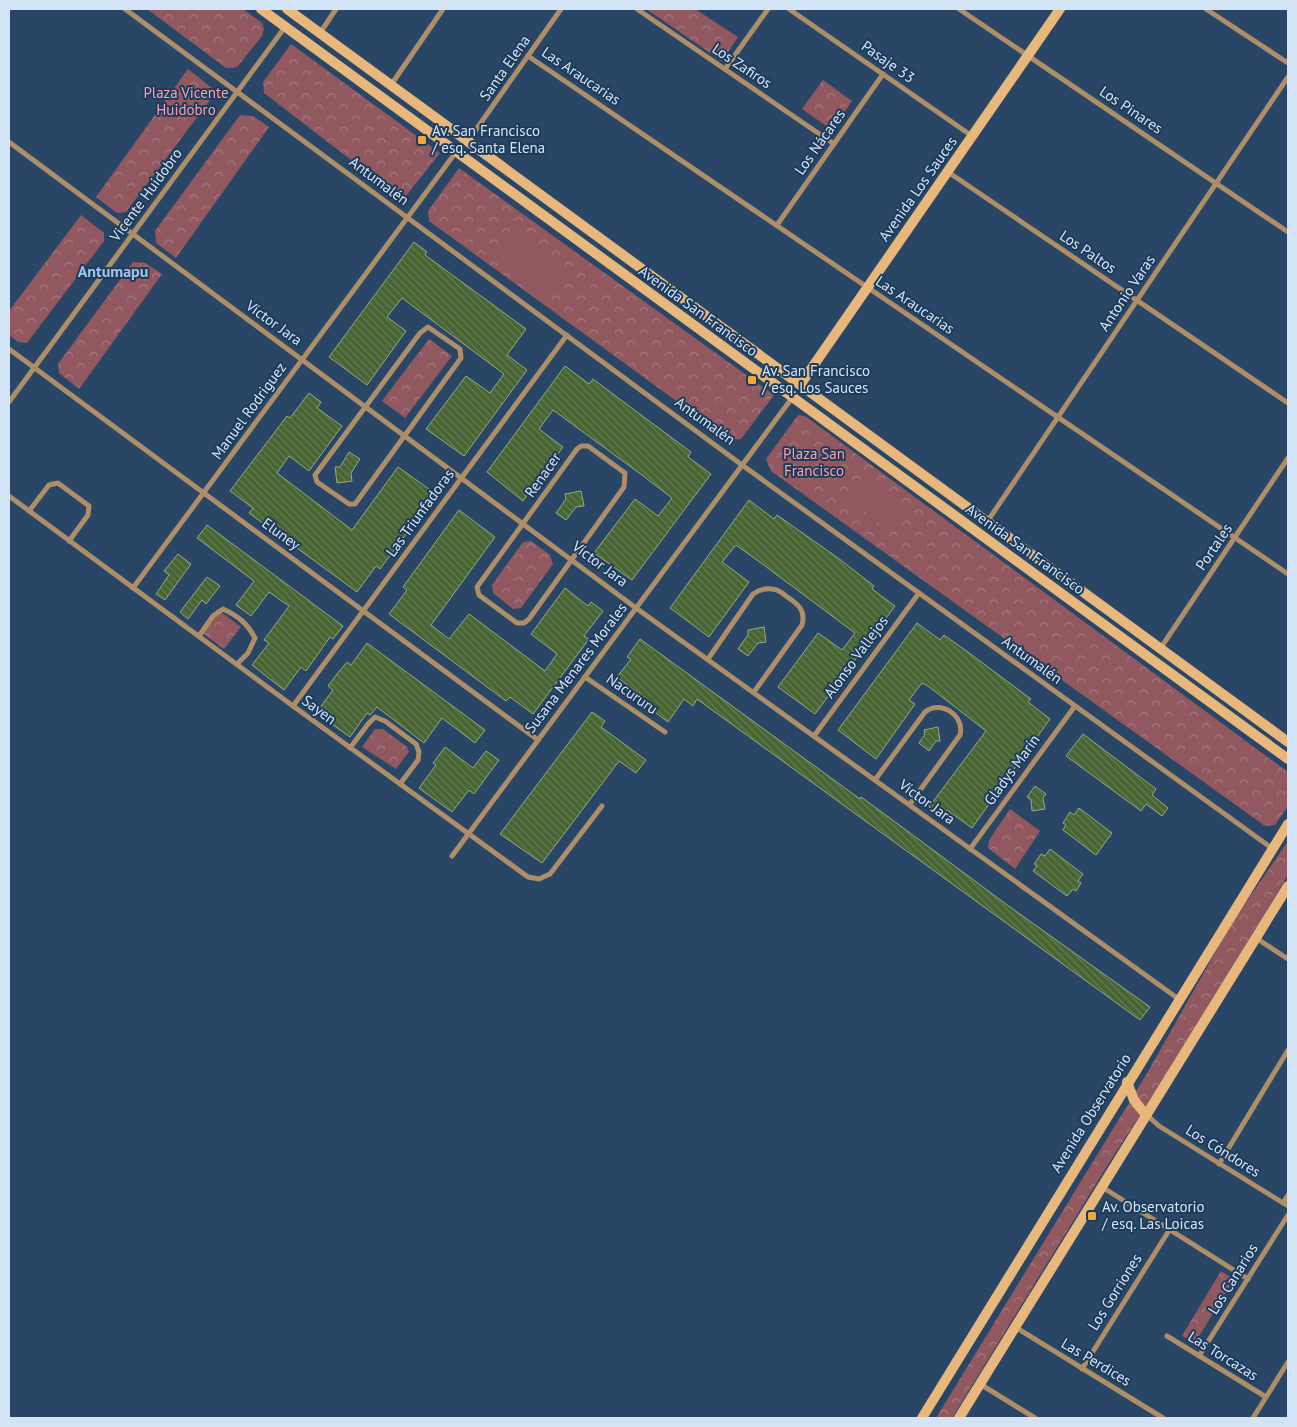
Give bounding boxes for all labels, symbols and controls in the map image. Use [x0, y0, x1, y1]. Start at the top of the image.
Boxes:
street label: Santa Elena [475, 31, 534, 104]
street label: Pasaje 33 [858, 36, 919, 87]
street label: Los Zafiros [709, 39, 776, 92]
street label: Las Araucarias [538, 42, 624, 109]
street label: Los Pinares [1096, 81, 1167, 138]
park label: Plaza Vicente Huidobro [143, 83, 229, 119]
street label: Los Nácares [790, 105, 849, 178]
place label: Av. San Francisco / esq. Santa Elena [431, 121, 545, 157]
street label: Avenida Los Sauces [874, 133, 961, 245]
marker: Av. San Francisco / esq. Santa Elena [416, 134, 428, 146]
street label: Vicente Huidobro [105, 144, 186, 246]
street label: Antumalén [346, 152, 413, 209]
street label: Los Paltos [1056, 226, 1120, 277]
street label: Antonio Varas [1094, 251, 1159, 334]
district label: Antumapu [78, 261, 148, 281]
street label: Avenida San Francisco [635, 261, 761, 360]
street label: Las Araucarias [872, 271, 958, 338]
street label: Víctor Jara [242, 295, 306, 349]
street label: Manuel Rodriguez [207, 358, 290, 463]
place label: Av. San Francisco / esq. Los Sauces [761, 361, 870, 397]
marker: Av. San Francisco / esq. Los Sauces [746, 374, 758, 386]
street label: Antumalén [671, 392, 739, 449]
park label: Plaza San Francisco [783, 444, 845, 480]
street label: Renacer [520, 449, 565, 501]
street label: Las Triunfadoras [381, 465, 458, 560]
street label: Avenida San Francisco [962, 499, 1088, 598]
street label: Eluney [258, 513, 304, 554]
street label: Portales [1191, 520, 1236, 574]
street label: Víctor Jara [568, 536, 632, 591]
street label: Susana Menares Morales [520, 599, 631, 737]
street label: Alonso Vallejos [819, 612, 892, 702]
street label: Antumalén [998, 631, 1066, 688]
street label: Nacururu [603, 669, 662, 718]
street label: Sayen [298, 691, 340, 728]
street label: Gladys Marín [980, 731, 1044, 809]
street label: Víctor Jara [895, 774, 959, 828]
street label: Avenida Observatorio [1046, 1050, 1135, 1176]
street label: Los Cóndores [1182, 1120, 1264, 1181]
place label: Av. Observatorio / esq. Las Loicas [1101, 1197, 1205, 1233]
marker: Av. Observatorio / esq. Las Loicas [1086, 1210, 1098, 1222]
street label: Los Canarios [1203, 1240, 1262, 1318]
street label: Los Gorriones [1084, 1250, 1146, 1334]
street label: Las Torcazas [1185, 1327, 1262, 1385]
street label: Las Perdices [1058, 1333, 1135, 1390]

